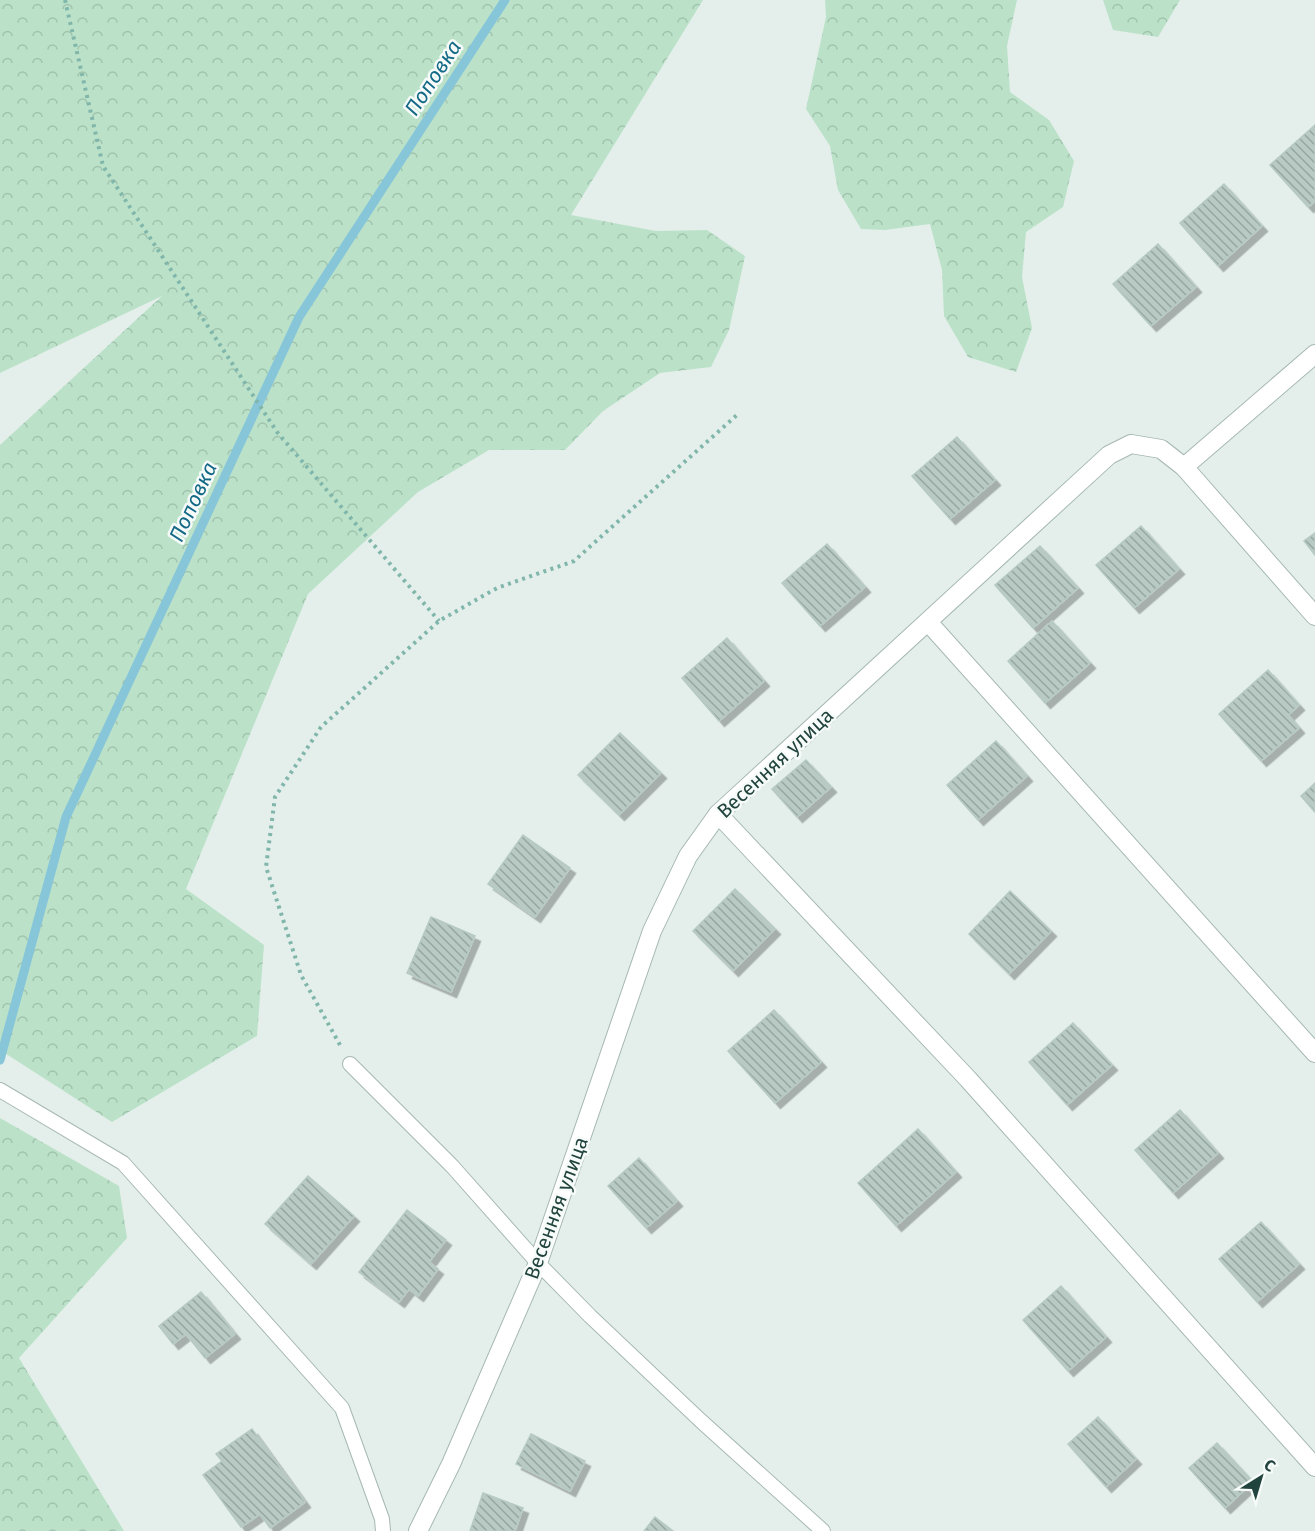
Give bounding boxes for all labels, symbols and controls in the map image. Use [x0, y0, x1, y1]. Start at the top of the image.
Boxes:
water label: Поповка [399, 35, 467, 121]
water label: Поповка [163, 458, 223, 546]
street label: Весенняя улица [712, 703, 838, 823]
street label: Весенняя улица [519, 1133, 593, 1283]
north arrow [1231, 1447, 1291, 1507]
text: С [1260, 1455, 1280, 1476]

